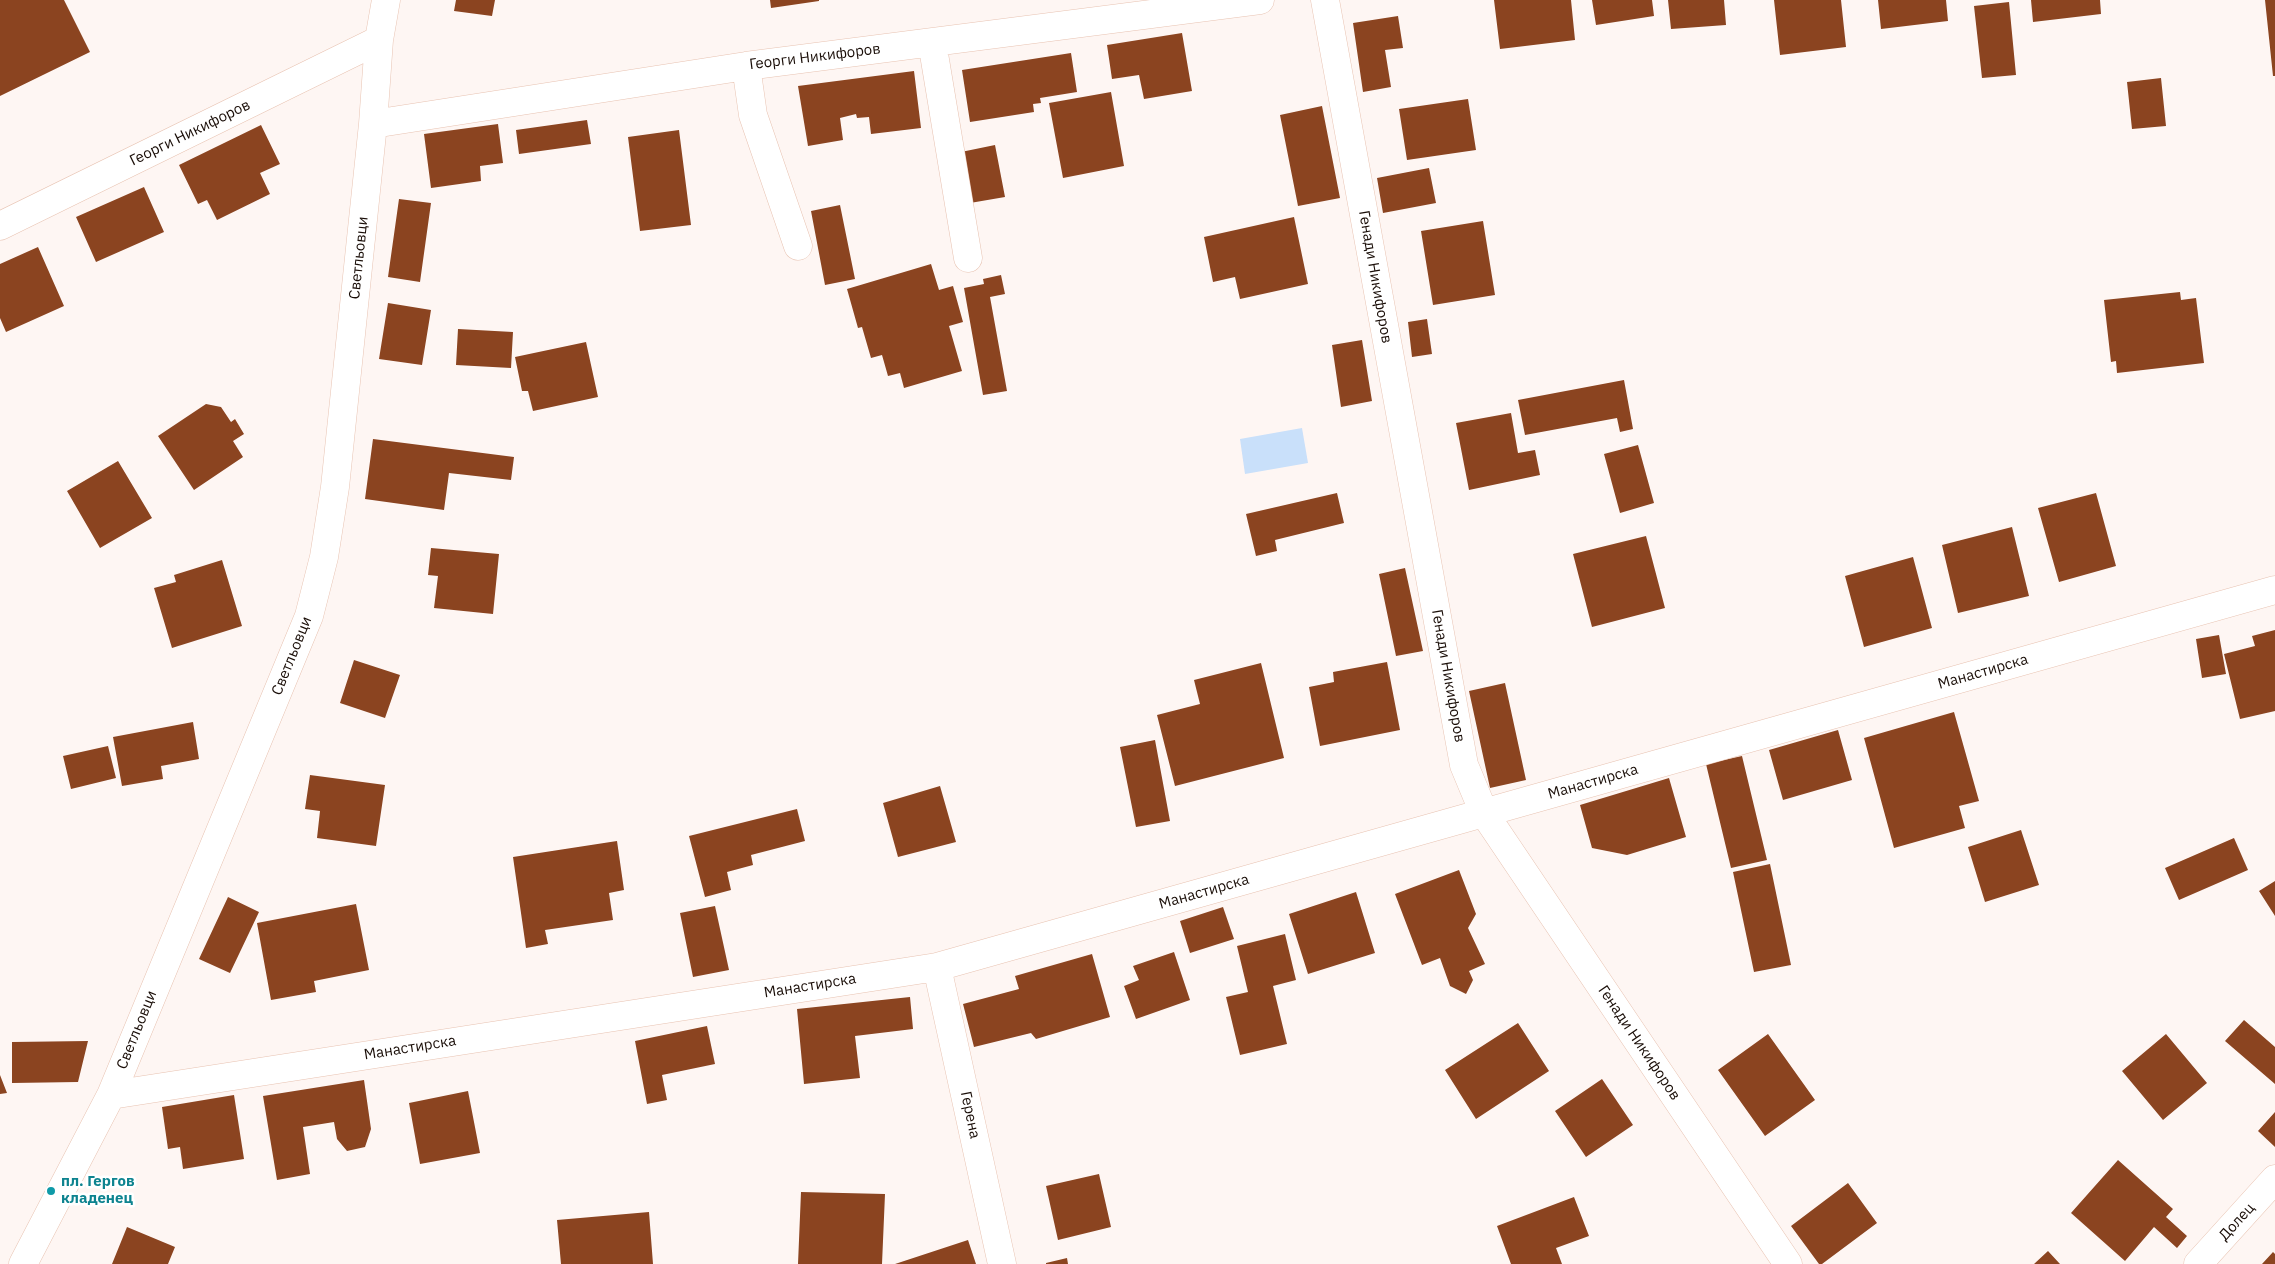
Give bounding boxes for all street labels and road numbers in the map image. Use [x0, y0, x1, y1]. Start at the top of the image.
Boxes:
street label: Георги Никифоров [748, 40, 882, 74]
street label: Георги Никифоров [127, 96, 253, 170]
street label: Генади Никифоров [1354, 209, 1396, 345]
street label: Светльовци [346, 216, 372, 300]
street label: Генади Никифоров [1427, 608, 1469, 744]
street label: Светльовци [268, 614, 316, 698]
street label: Манастирска [1936, 651, 2030, 693]
street label: Манастирска [1546, 761, 1640, 803]
street label: Манастирска [1157, 871, 1251, 913]
street label: Манастирска [763, 970, 857, 1002]
street label: Генади Никифоров [1594, 982, 1684, 1104]
street label: Светльовци [113, 988, 161, 1072]
street label: Манастирска [363, 1032, 457, 1064]
street label: Герена [956, 1090, 984, 1140]
street label: Долец [2215, 1199, 2259, 1245]

